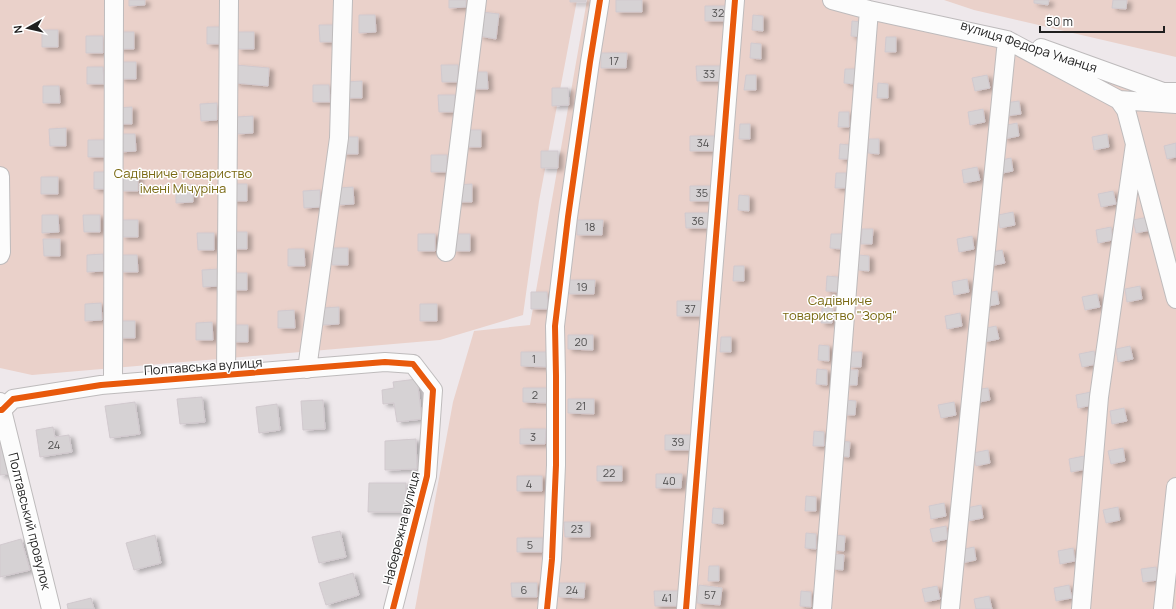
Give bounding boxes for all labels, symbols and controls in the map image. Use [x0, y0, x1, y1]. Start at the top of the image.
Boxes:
house number: 32 [712, 5, 724, 20]
north arrow [8, 8, 48, 48]
scale bar [1040, 8, 1164, 34]
text: 50 m [1046, 13, 1073, 30]
street label: вулиця Федора Уманця [958, 15, 1100, 77]
text: N [10, 24, 26, 34]
house number: 17 [609, 53, 619, 68]
house number: 33 [703, 66, 715, 81]
house number: 34 [697, 135, 709, 150]
park label: Садівниче товариство імені Мічуріна [114, 164, 252, 197]
house number: 35 [696, 185, 708, 200]
house number: 36 [692, 213, 705, 228]
house number: 18 [585, 219, 595, 234]
house number: 19 [576, 279, 588, 294]
park label: Садівниче товариство "Зоря" [783, 291, 897, 324]
house number: 37 [684, 301, 696, 316]
house number: 20 [575, 334, 587, 349]
house number: 1 [532, 351, 536, 366]
street label: Полтавська вулиця [143, 353, 263, 379]
house number: 2 [532, 387, 538, 402]
house number: 21 [576, 398, 586, 413]
house number: 3 [530, 429, 536, 444]
house number: 39 [672, 434, 685, 449]
house number: 24 [48, 437, 60, 452]
street label: Полтавський провулок [4, 451, 56, 592]
house number: 22 [603, 465, 615, 480]
street label: Набережна вулиця [378, 469, 424, 587]
house number: 40 [662, 473, 676, 488]
house number: 4 [526, 476, 532, 491]
house number: 23 [571, 521, 583, 536]
house number: 5 [527, 537, 533, 552]
house number: 6 [521, 582, 528, 597]
house number: 24 [566, 582, 578, 597]
house number: 57 [704, 587, 716, 602]
house number: 41 [662, 590, 672, 605]

